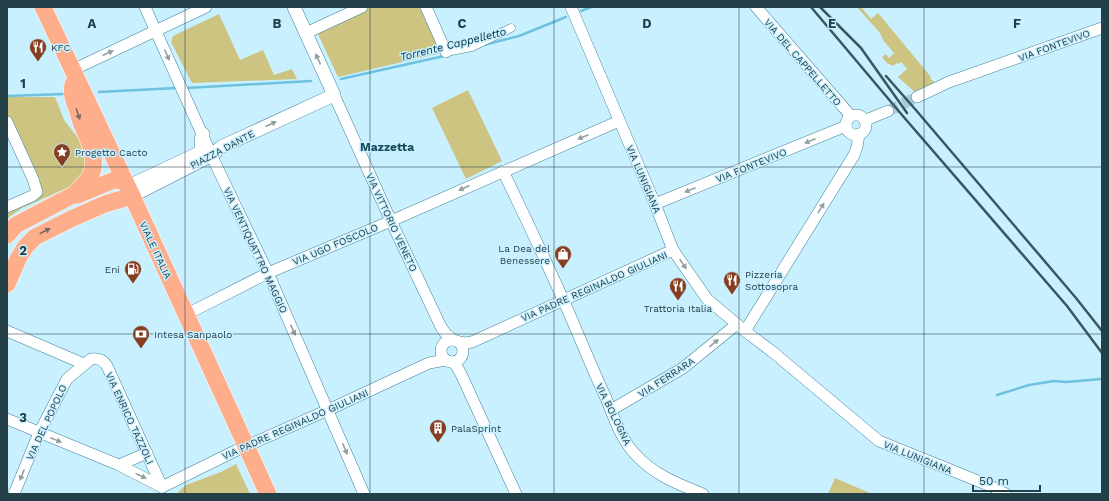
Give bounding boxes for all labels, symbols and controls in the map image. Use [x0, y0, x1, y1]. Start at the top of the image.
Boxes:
text: A [88, 16, 97, 31]
text: B [273, 16, 282, 31]
text: D [642, 16, 652, 31]
street label: VIA DEL CAPPELLETTO [762, 16, 844, 108]
text: F [1013, 16, 1021, 31]
water label: Torrente Cappelletto [399, 24, 507, 64]
street label: VIA FONTEVIVO [1017, 27, 1092, 64]
restaurant icon: KFC [28, 37, 48, 62]
place label: KFC [51, 42, 71, 53]
one-way arrow [164, 49, 170, 61]
one-way arrow [102, 50, 113, 56]
one-way arrow [315, 54, 321, 65]
text: 1 [20, 76, 26, 91]
one-way arrow [76, 109, 82, 121]
one-way arrow [265, 121, 276, 127]
street label: PIAZZA DANTE [188, 128, 256, 171]
one-way arrow [577, 134, 589, 140]
one-way arrow [805, 138, 816, 144]
district label: Mazzetta [360, 140, 414, 154]
place icon: Progetto Cacto [52, 142, 72, 167]
street label: VIA LUNIGIANA [624, 143, 663, 215]
street label: VIA FONTEVIVO [714, 146, 788, 185]
place label: Progetto Cacto [75, 147, 147, 158]
street label: VIA VITTORIO VENETO [364, 171, 419, 273]
one-way arrow [458, 185, 470, 192]
street label: VIA VENTIQUATTRO MAGGIO [222, 186, 290, 315]
one-way arrow [683, 187, 695, 193]
one-way arrow [817, 202, 825, 213]
street label: VIALE ITALIA [137, 220, 174, 281]
street label: VIA UGO FOSCOLO [291, 221, 380, 267]
one-way arrow [39, 228, 51, 235]
text: 2 [19, 243, 27, 258]
place label: La Dea del Benessere [498, 243, 550, 266]
shop icon: La Dea del Benessere [553, 244, 573, 269]
street label: VIA PADRE REGINALDO GIULIANI [519, 249, 669, 324]
fuel station icon: Eni [123, 259, 143, 284]
one-way arrow [679, 259, 687, 270]
place label: Eni [105, 264, 120, 275]
place label: Pizzeria Sottosopra [745, 269, 799, 292]
restaurant icon: Pizzeria Sottosopra [722, 270, 742, 295]
restaurant icon: Trattoria Italia [668, 276, 688, 301]
place label: Trattoria Italia [644, 303, 712, 314]
bank icon: Intesa Sanpaolo [131, 324, 151, 349]
one-way arrow [290, 325, 296, 336]
place label: Intesa Sanpaolo [154, 329, 232, 340]
one-way arrow [708, 339, 719, 348]
street label: VIA FERRARA [636, 355, 697, 400]
street label: VIA ENRICO TAZZOLI [103, 370, 156, 466]
street label: VIA BOLOGNA [594, 381, 633, 447]
street label: VIA DEL POPOLO [24, 383, 69, 462]
street label: VIA PADRE REGINALDO GIULIANI [220, 387, 370, 462]
text: 3 [19, 410, 27, 425]
building icon: PalaSprint [428, 418, 448, 443]
place label: PalaSprint [451, 423, 502, 434]
one-way arrow [50, 437, 62, 443]
street label: VIA LUNIGIANA [882, 439, 954, 476]
one-way arrow [342, 444, 348, 455]
scale bar [973, 467, 1040, 493]
one-way arrow [19, 469, 25, 481]
one-way arrow [135, 473, 146, 479]
text: 50 m [979, 474, 1009, 488]

